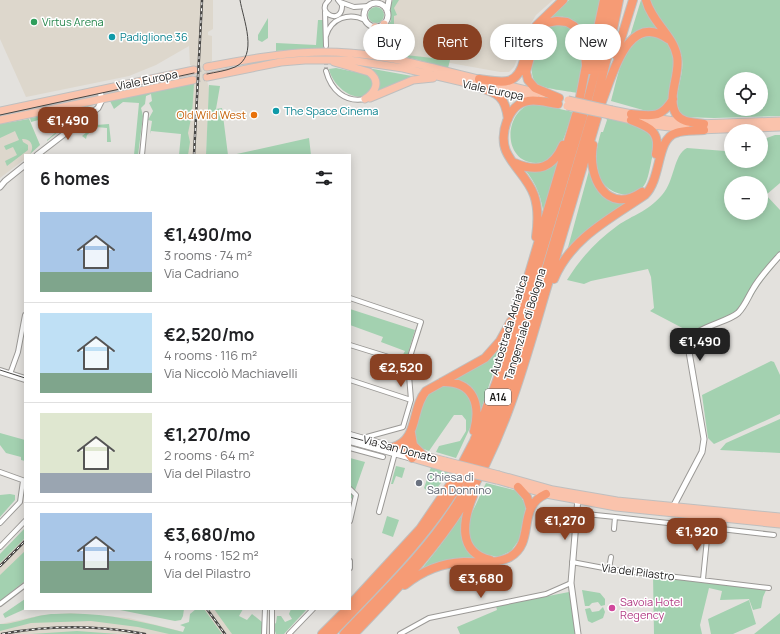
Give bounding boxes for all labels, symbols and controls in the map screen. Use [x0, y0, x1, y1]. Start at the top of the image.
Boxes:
place label: Virtus Arena [42, 14, 104, 29]
marker: Virtus Arena [29, 17, 39, 27]
chip: Buy [363, 24, 415, 60]
chip: Rent [423, 24, 482, 60]
chip: Filters [490, 24, 557, 60]
chip: New [565, 24, 621, 60]
place label: Padiglione 36 [120, 29, 188, 44]
marker: Padiglione 36 [107, 32, 117, 42]
street label: Viale Europa [115, 66, 179, 93]
map controls [724, 72, 768, 220]
button: locate [724, 72, 768, 116]
street label: Viale Europa [461, 76, 525, 103]
place label: The Space Cinema [284, 103, 378, 118]
marker: The Space Cinema [271, 106, 281, 116]
pin: €1,490 [35, 107, 101, 141]
place label: Old Wild West [177, 107, 246, 122]
marker: Old Wild West [249, 110, 259, 120]
text: €1,490 [47, 111, 89, 129]
button: + [724, 124, 768, 168]
text: 6 homes [40, 167, 110, 190]
icon: filters [313, 167, 335, 189]
button: − [724, 176, 768, 220]
text: €1,490/mo [164, 223, 252, 246]
icon: home [72, 228, 120, 276]
text: 3 rooms · 74 m² [164, 246, 252, 264]
text: Via Cadriano [164, 264, 239, 282]
street label: Tangenziale di Bologna [500, 266, 549, 382]
street label: Autostrada Adriatica [486, 273, 531, 377]
text: €2,520/mo [164, 323, 254, 346]
pin: €1,490 [667, 328, 733, 362]
icon: home [72, 329, 120, 377]
text: €1,490 [679, 332, 721, 350]
text: 4 rooms · 116 m² [164, 346, 257, 364]
pin: €2,520 [368, 354, 434, 388]
text: €2,520 [379, 358, 423, 376]
text: Via Niccolò Machiavelli [164, 364, 298, 382]
road number: A14 [485, 389, 511, 405]
text: €1,270/mo [164, 423, 250, 446]
icon: home [72, 429, 120, 477]
street label: Via San Donato [361, 431, 439, 466]
text: 2 rooms · 64 m² [164, 446, 255, 464]
text: Via del Pilastro [164, 464, 251, 482]
place label: Chiesa di San Donnino [427, 469, 492, 497]
marker: Chiesa di San Donnino [414, 478, 424, 488]
pin: €1,270 [532, 507, 598, 541]
text: €1,270 [544, 511, 586, 529]
pin: €1,920 [664, 518, 730, 552]
text: €1,920 [676, 522, 718, 540]
text: €3,680/mo [164, 523, 255, 546]
icon: home [72, 529, 120, 577]
text: 4 rooms · 152 m² [164, 546, 259, 564]
street label: Via del Pilastro [601, 560, 676, 583]
text: Via del Pilastro [164, 564, 251, 582]
pin: €3,680 [448, 565, 514, 599]
text: €3,680 [459, 569, 503, 587]
place label: Savoia Hotel Regency [620, 594, 683, 622]
marker: Savoia Hotel Regency [607, 603, 617, 613]

